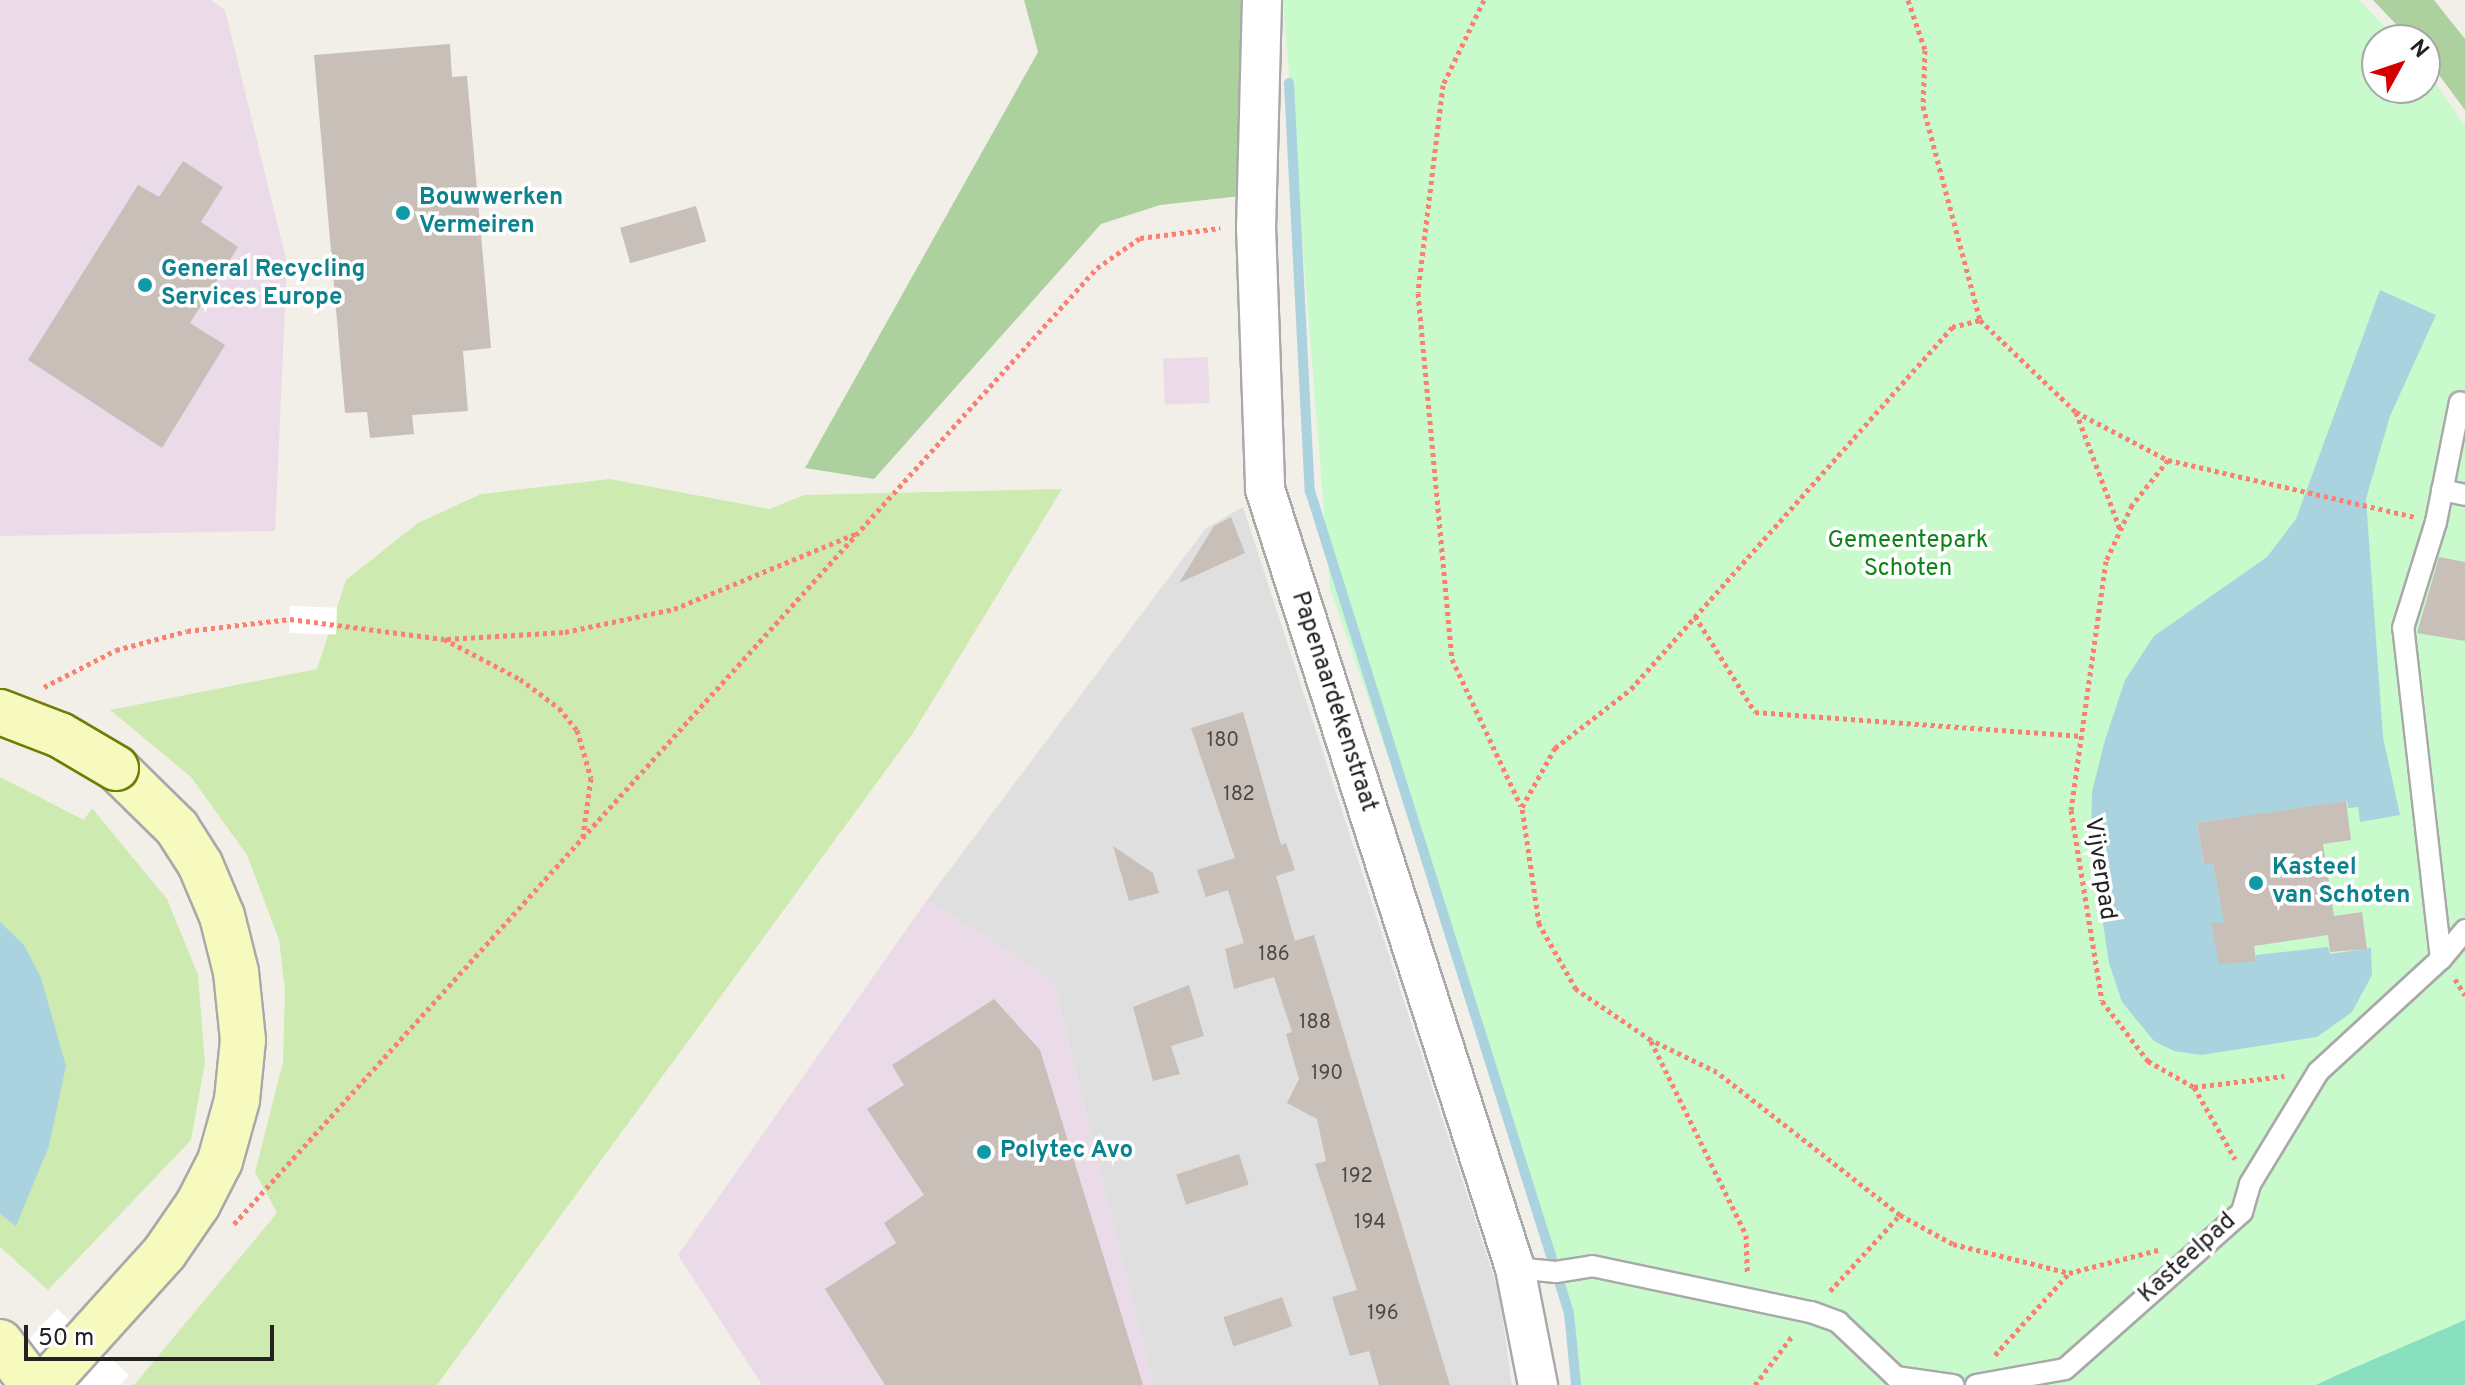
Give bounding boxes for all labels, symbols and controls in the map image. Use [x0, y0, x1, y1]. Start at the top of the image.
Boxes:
north arrow [2361, 24, 2441, 104]
text: N [2403, 35, 2434, 64]
place label: Bouwwerken Vermeiren [419, 185, 563, 241]
marker: Bouwwerken Vermeiren [394, 204, 412, 222]
place label: General Recycling Services Europe [161, 257, 365, 313]
marker: General Recycling Services Europe [136, 276, 154, 294]
park label: Gemeentepark Schoten [1828, 528, 1988, 584]
street label: Papenaardekenstraat [1284, 588, 1382, 816]
house number: 180 [1207, 729, 1239, 753]
house number: 182 [1223, 783, 1255, 807]
street label: Vijverpad [2077, 816, 2121, 922]
place label: Kasteel van Schoten [2272, 855, 2410, 911]
marker: Kasteel van Schoten [2247, 874, 2265, 892]
house number: 186 [1258, 943, 1290, 967]
house number: 188 [1299, 1011, 1331, 1035]
house number: 190 [1311, 1062, 1343, 1086]
place label: Polytec Avo [1000, 1138, 1134, 1166]
marker: Polytec Avo [975, 1143, 993, 1161]
house number: 192 [1341, 1165, 1373, 1189]
street label: Kasteelpad [2133, 1208, 2243, 1310]
house number: 194 [1354, 1211, 1386, 1235]
house number: 196 [1367, 1302, 1399, 1326]
scale bar [28, 1309, 278, 1359]
text: 50 m [38, 1324, 94, 1354]

